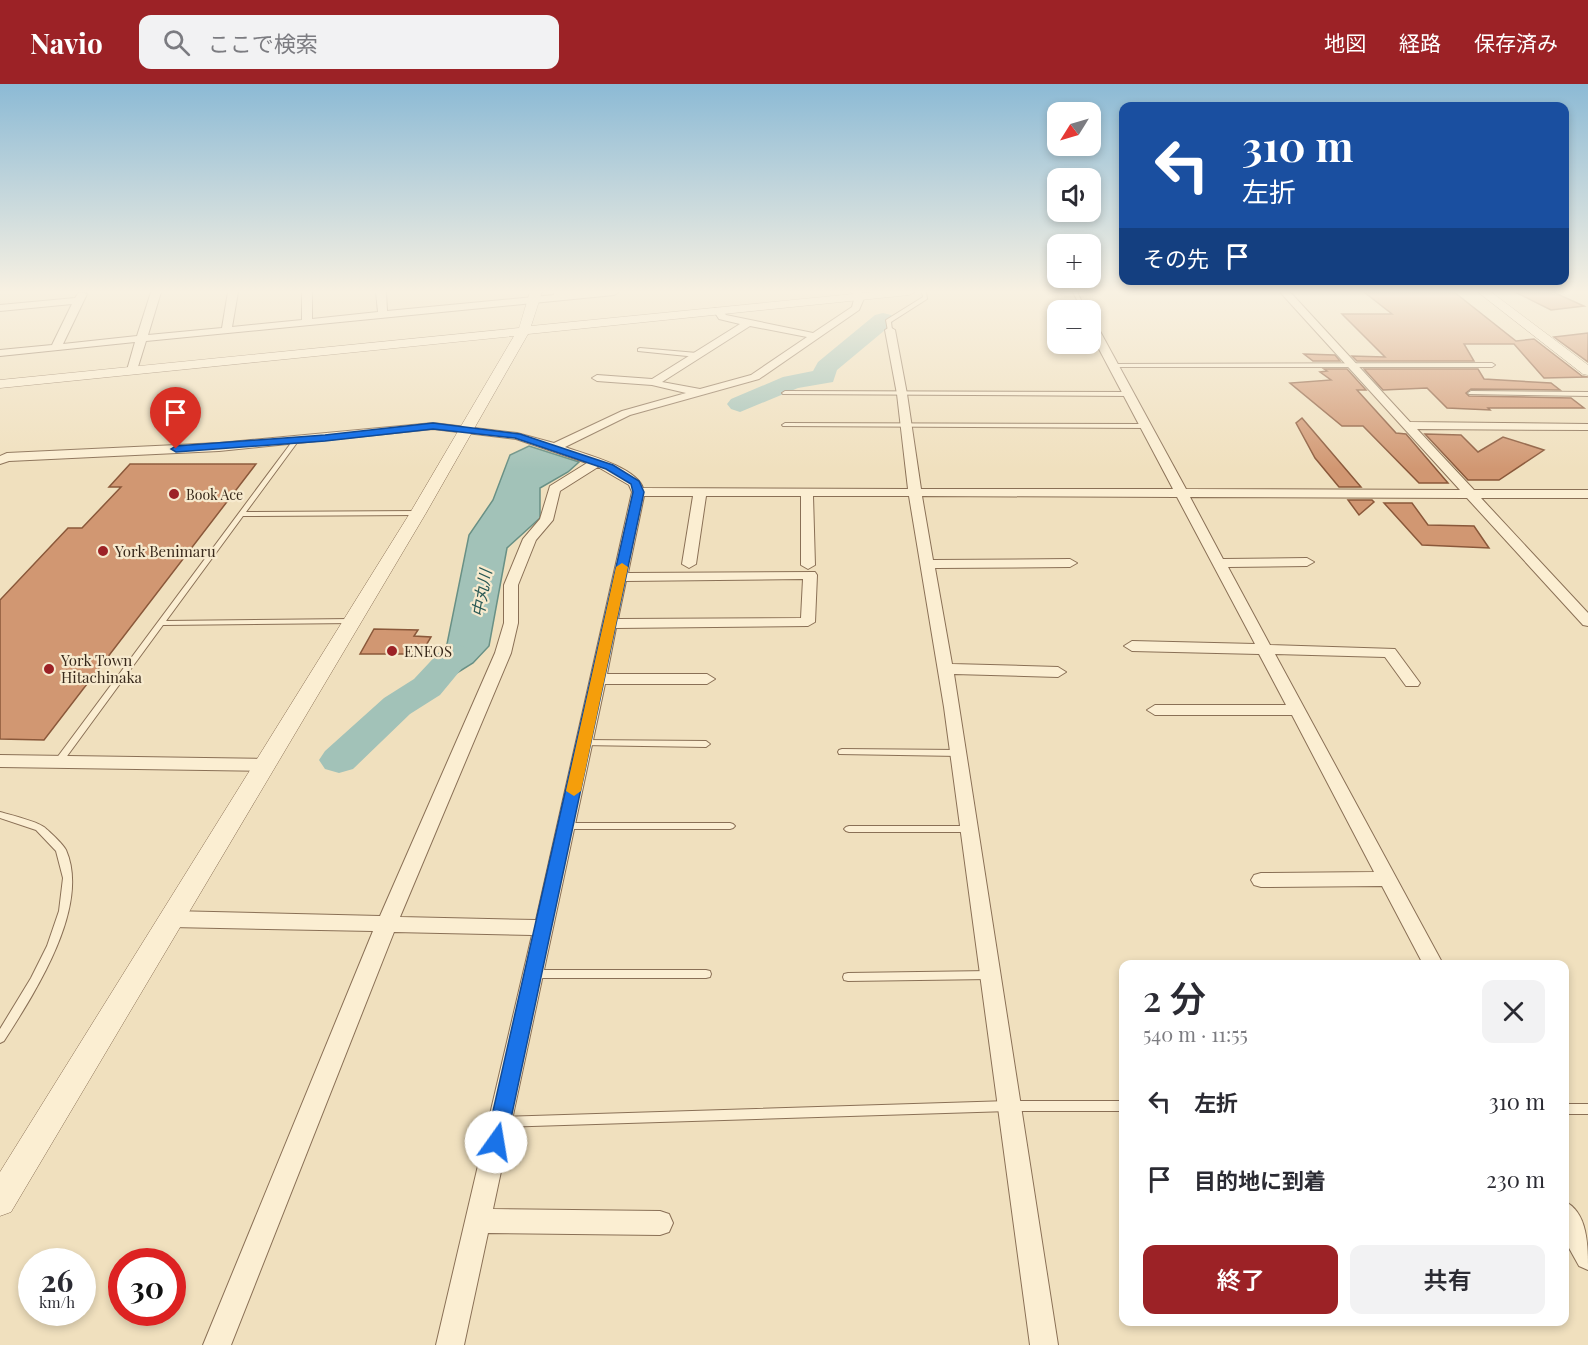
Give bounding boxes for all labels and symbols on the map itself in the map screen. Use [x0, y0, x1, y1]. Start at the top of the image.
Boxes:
north arrow [1047, 102, 1101, 156]
pin [150, 387, 201, 449]
place label: Book Ace [186, 485, 243, 504]
marker: Book Ace [167, 487, 181, 501]
place label: York Benimaru [114, 541, 216, 561]
marker: York Benimaru [96, 544, 110, 558]
water label: 中丸川 [466, 566, 496, 618]
place label: ENEOS [404, 641, 452, 661]
marker: ENEOS [385, 644, 399, 658]
place label: York Town Hitachinaka [60, 650, 143, 687]
marker: York Town Hitachinaka [42, 662, 56, 676]
position arrow [464, 1110, 528, 1174]
speed limit sign: 30 [108, 1248, 186, 1326]

